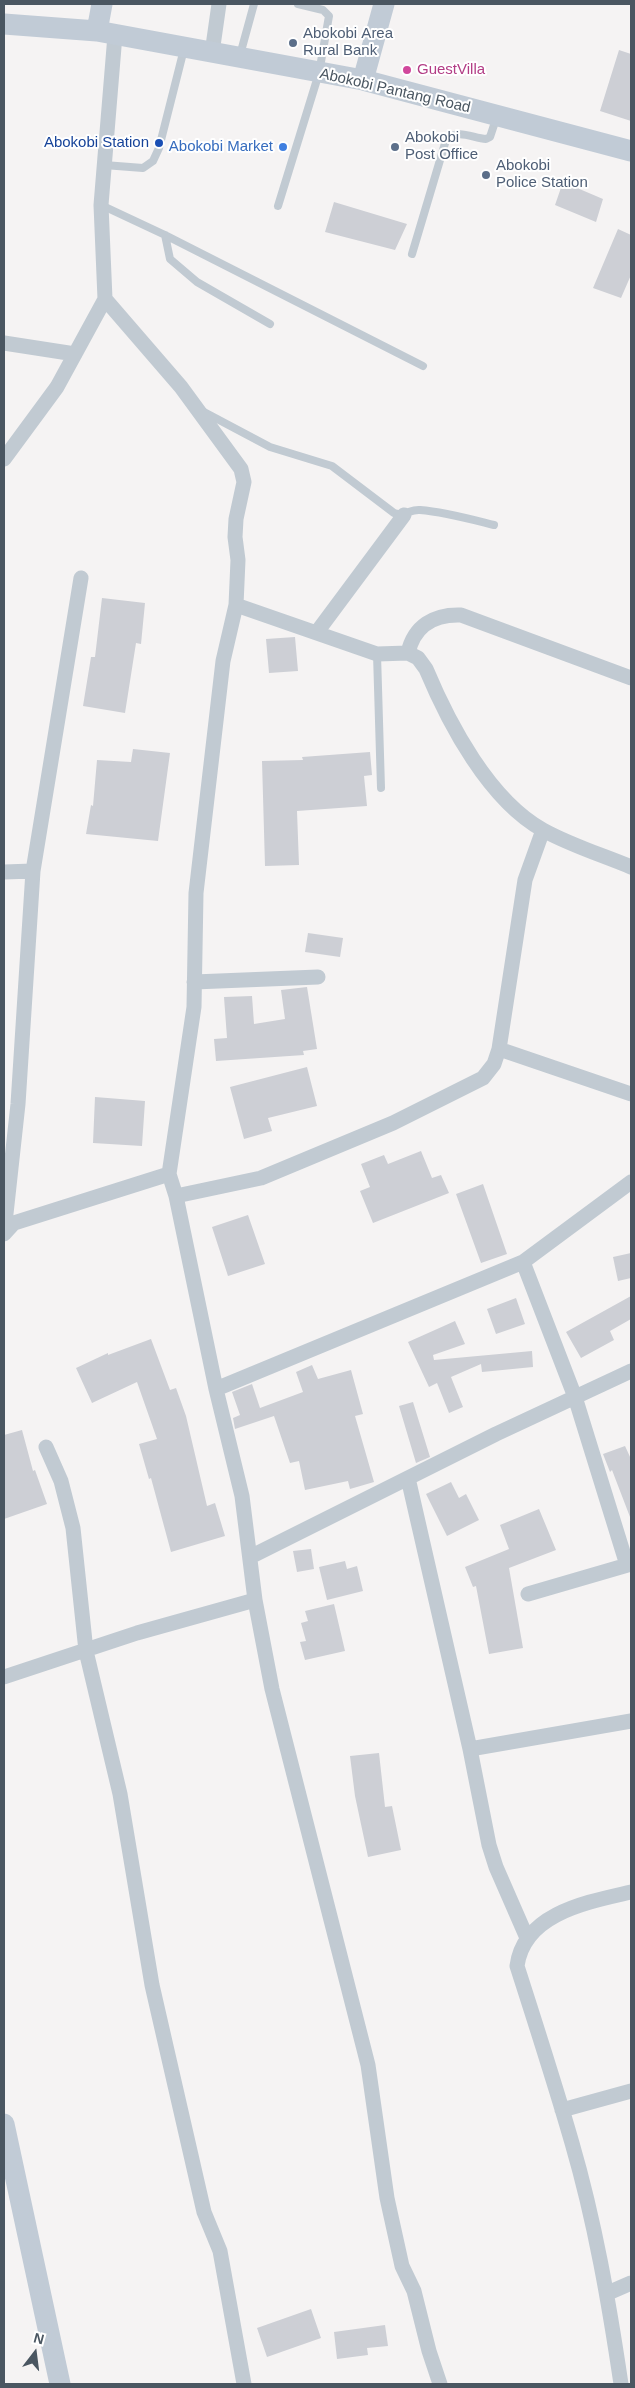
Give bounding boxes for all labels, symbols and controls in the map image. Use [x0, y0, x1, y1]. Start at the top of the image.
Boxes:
place label: Abokobi Area Rural Bank [303, 25, 393, 60]
marker: Abokobi Area Rural Bank [287, 37, 299, 49]
place label: GuestVilla [417, 61, 485, 79]
marker: GuestVilla [401, 64, 413, 76]
street label: Abokobi Pantang Road [318, 65, 472, 117]
place label: Abokobi Post Office [405, 129, 478, 164]
place label: Abokobi Station [44, 134, 149, 152]
marker: Abokobi Station [153, 137, 165, 149]
place label: Abokobi Market [169, 138, 273, 156]
marker: Abokobi Market [277, 141, 289, 153]
marker: Abokobi Post Office [389, 141, 401, 153]
place label: Abokobi Police Station [496, 157, 588, 192]
marker: Abokobi Police Station [480, 169, 492, 181]
north arrow [10, 2328, 60, 2378]
text: N [32, 2329, 46, 2348]

